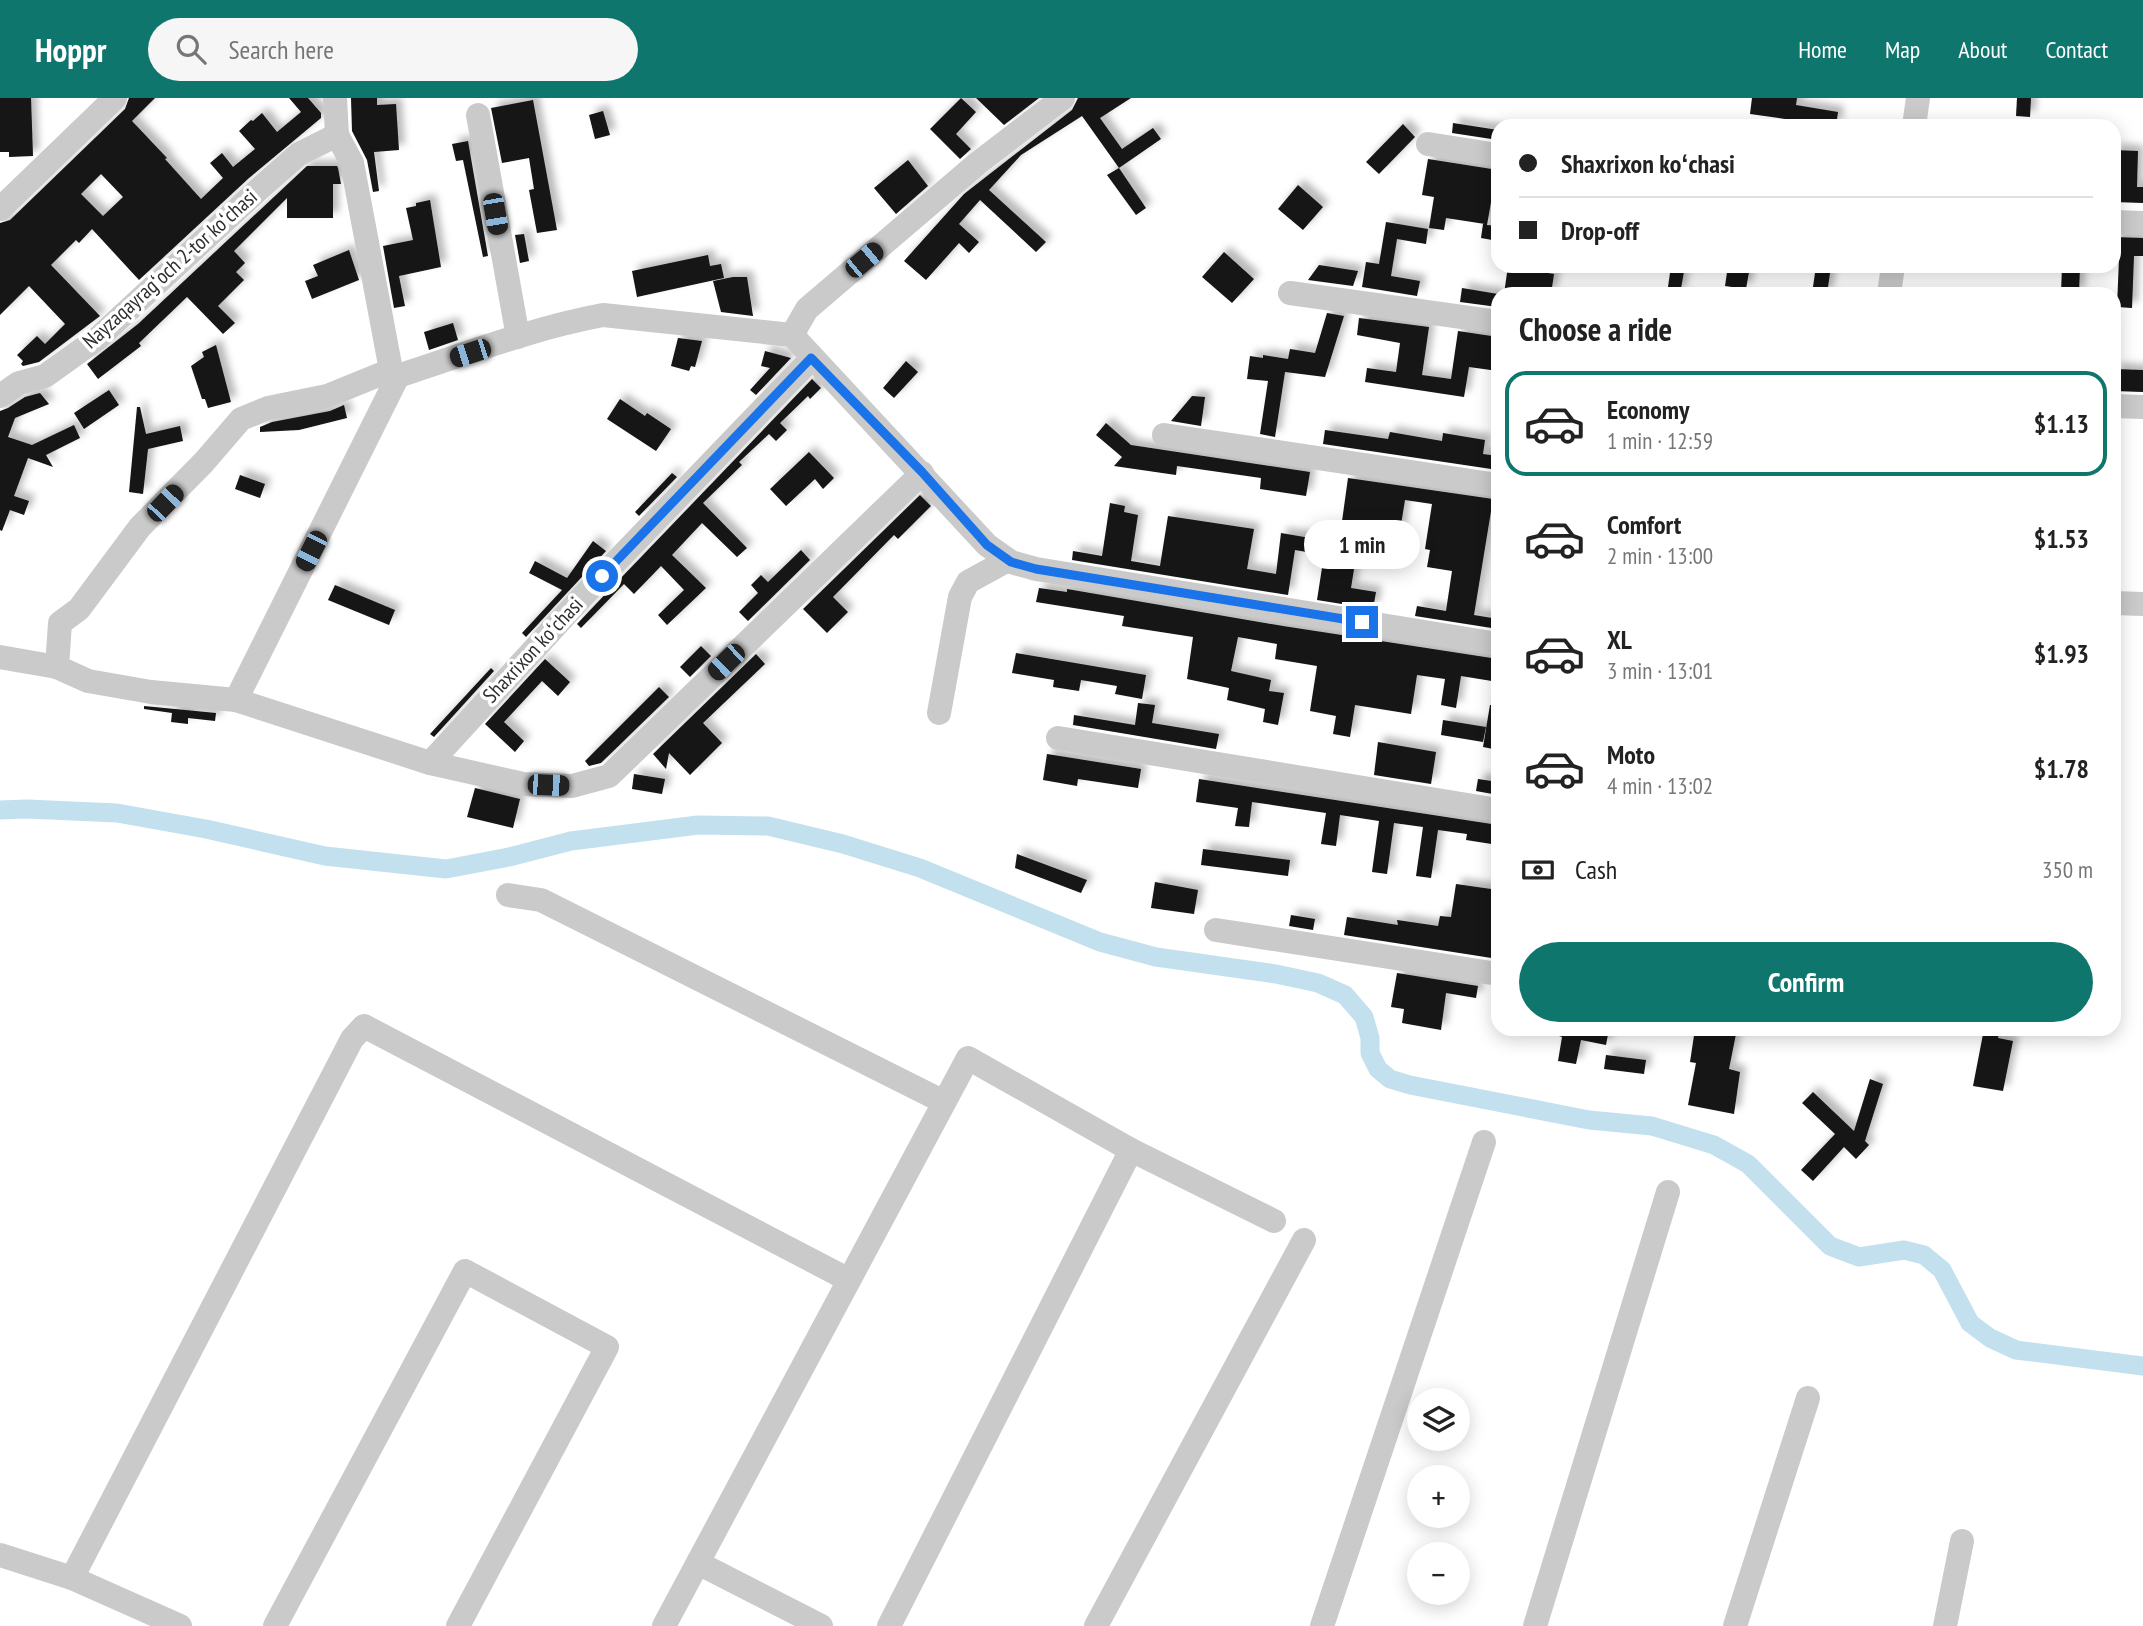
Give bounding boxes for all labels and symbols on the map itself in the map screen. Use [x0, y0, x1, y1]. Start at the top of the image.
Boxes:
street label: Nayzaqayragʻoch 2-tor koʻchasi [77, 183, 263, 354]
car [482, 191, 509, 237]
car [842, 238, 887, 282]
car [447, 337, 494, 369]
car [143, 481, 188, 525]
callout: 1 min [1304, 520, 1420, 570]
car [293, 528, 330, 574]
route start [586, 560, 618, 592]
street label: Shaxrixon koʻchasi [477, 591, 589, 708]
route end [1346, 606, 1378, 638]
car [704, 640, 749, 684]
car [527, 774, 570, 796]

